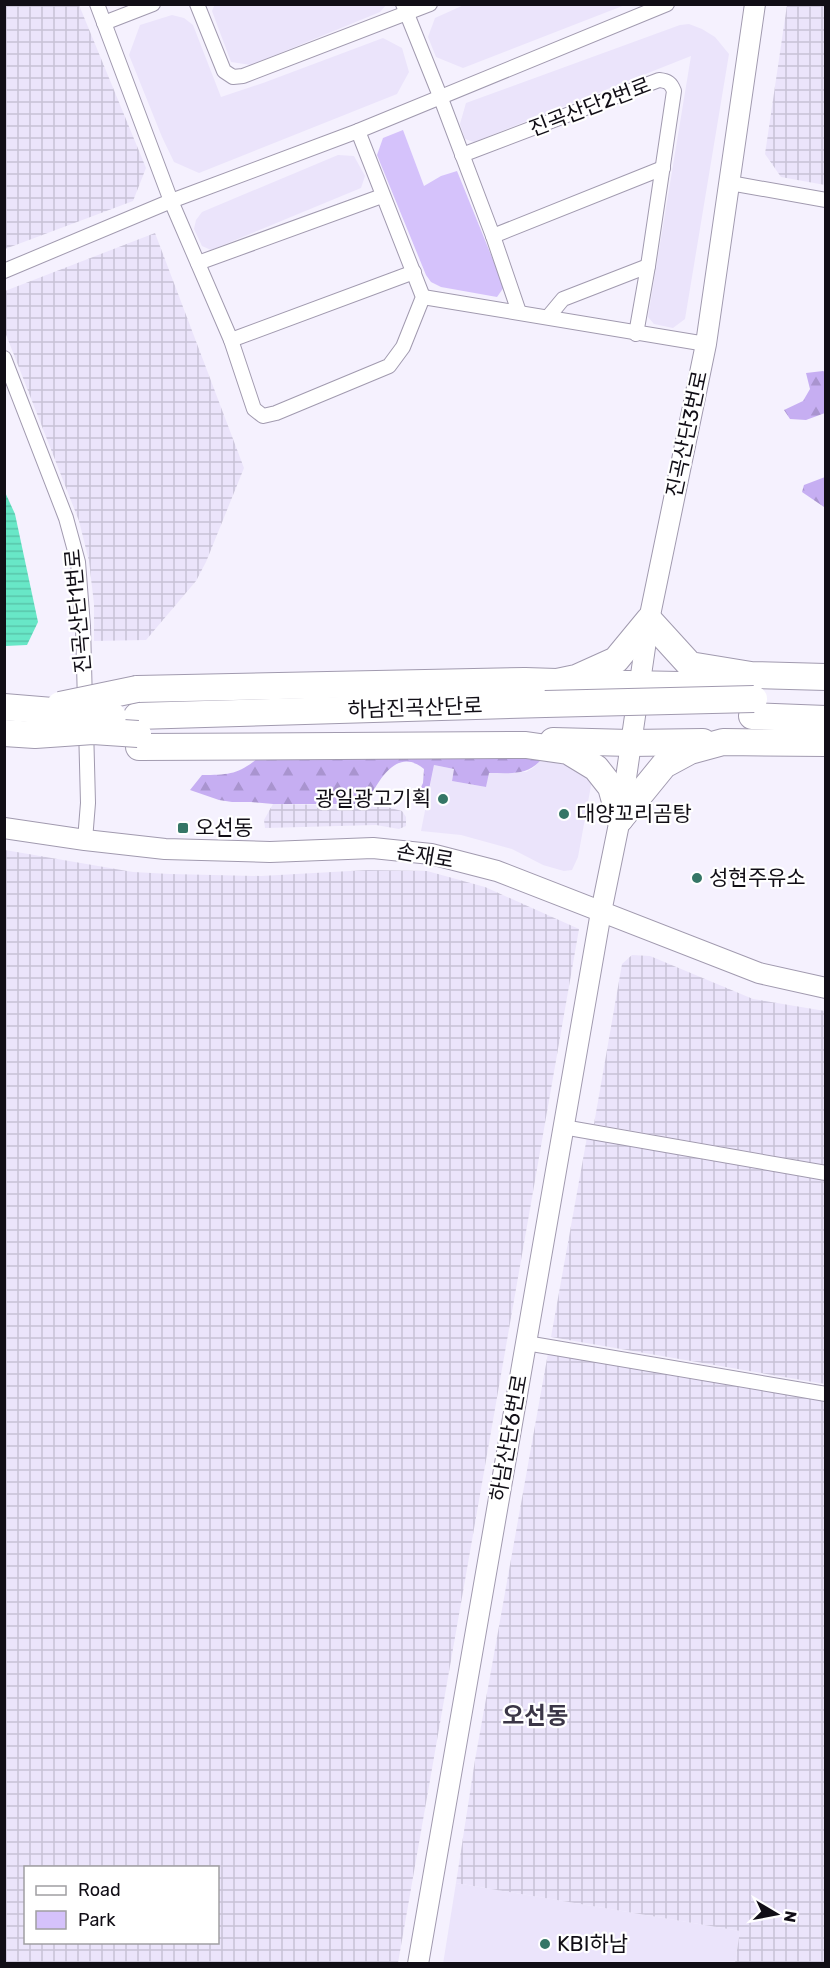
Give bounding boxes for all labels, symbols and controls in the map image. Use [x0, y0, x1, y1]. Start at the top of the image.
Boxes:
street label: 진곡산단2번로 [525, 72, 654, 141]
street label: 진곡산단3번로 [661, 368, 712, 499]
street label: 진곡산단1번로 [60, 548, 95, 674]
street label: 하남진곡산단로 [347, 693, 483, 722]
place label: 광일광고기획 [315, 786, 431, 811]
marker: 광일광고기획 [436, 792, 450, 806]
place label: 대양꼬리곰탕 [576, 801, 692, 826]
marker: 대양꼬리곰탕 [557, 807, 571, 821]
place label: 오선동 [195, 815, 253, 840]
marker: 오선동 [176, 821, 190, 835]
street label: 손재로 [394, 838, 456, 873]
place label: 성현주유소 [709, 865, 806, 890]
marker: 성현주유소 [690, 871, 704, 885]
street label: 하남산단6번로 [485, 1372, 532, 1503]
district label: 오선동 [502, 1702, 568, 1730]
legend [24, 1866, 219, 1944]
text: Road [78, 1879, 121, 1901]
north arrow [746, 1884, 806, 1944]
text: Park [78, 1909, 116, 1931]
text: N [780, 1909, 801, 1924]
place label: KBI하남 [557, 1931, 628, 1956]
marker: KBI하남 [538, 1937, 552, 1951]

